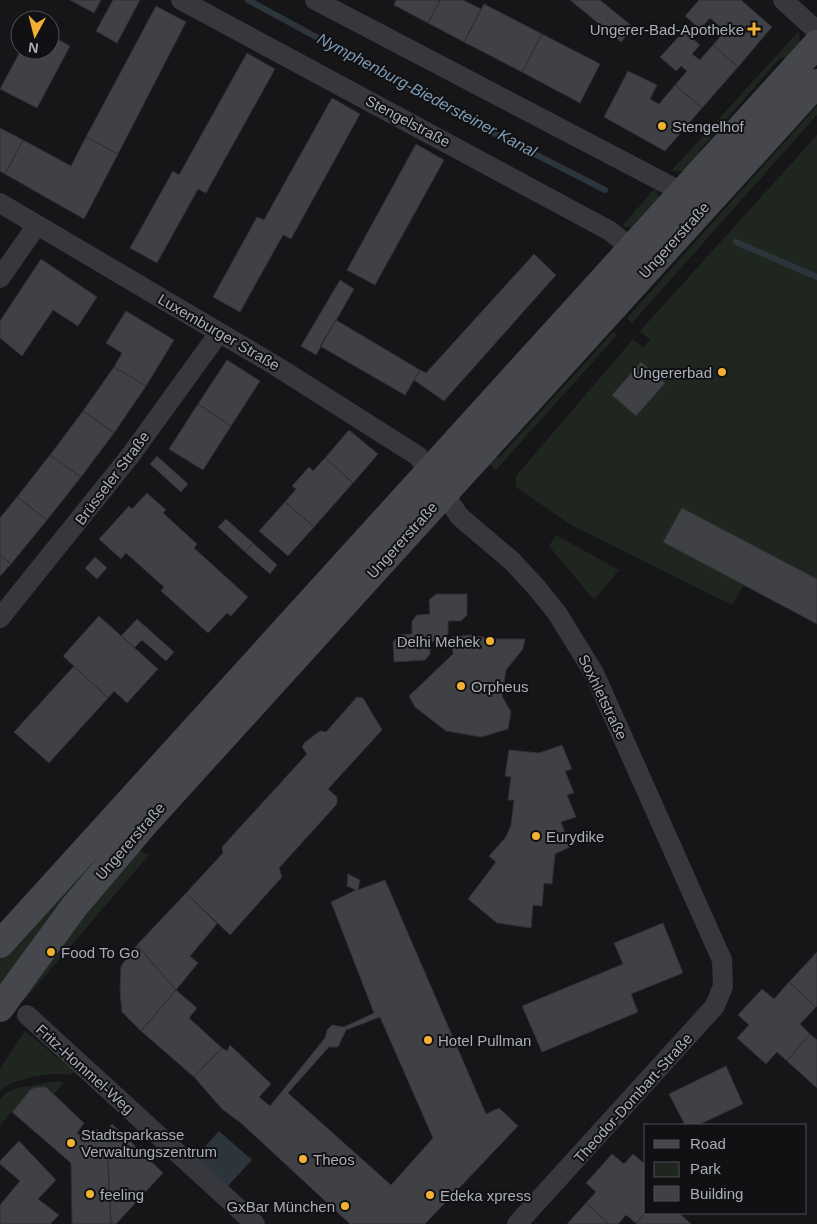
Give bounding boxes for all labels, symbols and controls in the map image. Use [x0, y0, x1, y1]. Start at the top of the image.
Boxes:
north arrow [10, 10, 60, 60]
place label: Ungerer-Bad-Apotheke [590, 21, 744, 38]
marker: Ungerer-Bad-Apotheke [748, 23, 760, 35]
water label: Nymphenburg-Biedersteiner Kanal [315, 30, 540, 160]
text: N [27, 39, 39, 56]
street label: Stengelstraße [363, 92, 453, 150]
place label: Stengelhof [672, 118, 745, 135]
marker: Stengelhof [656, 120, 668, 132]
street label: Ungererstraße [635, 198, 713, 282]
street label: Luxemburger Straße [155, 290, 283, 374]
place label: Ungererbad [633, 364, 712, 381]
marker: Ungererbad [716, 366, 728, 378]
street label: Brüsseler Straße [71, 428, 153, 528]
street label: Ungererstraße [363, 498, 441, 582]
place label: Delhi Mehek [397, 633, 480, 650]
marker: Delhi Mehek [484, 635, 496, 647]
street label: Soxhletstraße [575, 652, 631, 742]
place label: Orpheus [471, 678, 529, 695]
marker: Orpheus [455, 680, 467, 692]
street label: Ungererstraße [92, 799, 168, 883]
place label: Eurydike [546, 828, 604, 845]
marker: Eurydike [530, 830, 542, 842]
place label: Food To Go [61, 944, 139, 961]
marker: Food To Go [45, 946, 57, 958]
street label: Fritz-Hommel-Weg [33, 1021, 137, 1117]
street label: Theodor-Dombart-Straße [570, 1030, 696, 1166]
place label: Hotel Pullman [438, 1032, 531, 1049]
marker: Hotel Pullman [422, 1034, 434, 1046]
legend [644, 1124, 807, 1214]
place label: Stadtsparkasse Verwaltungszentrum [81, 1126, 217, 1160]
text: Road [690, 1135, 726, 1152]
marker: Stadtsparkasse Verwaltungszentrum [65, 1137, 77, 1149]
place label: Theos [313, 1151, 355, 1168]
marker: Theos [297, 1153, 309, 1165]
text: Park [690, 1160, 721, 1177]
text: Building [690, 1185, 743, 1202]
place label: feeling [100, 1186, 144, 1203]
place label: Edeka xpress [440, 1187, 531, 1204]
marker: feeling [84, 1188, 96, 1200]
marker: Edeka xpress [424, 1189, 436, 1201]
place label: GxBar München [227, 1198, 335, 1215]
marker: GxBar München [339, 1200, 351, 1212]

